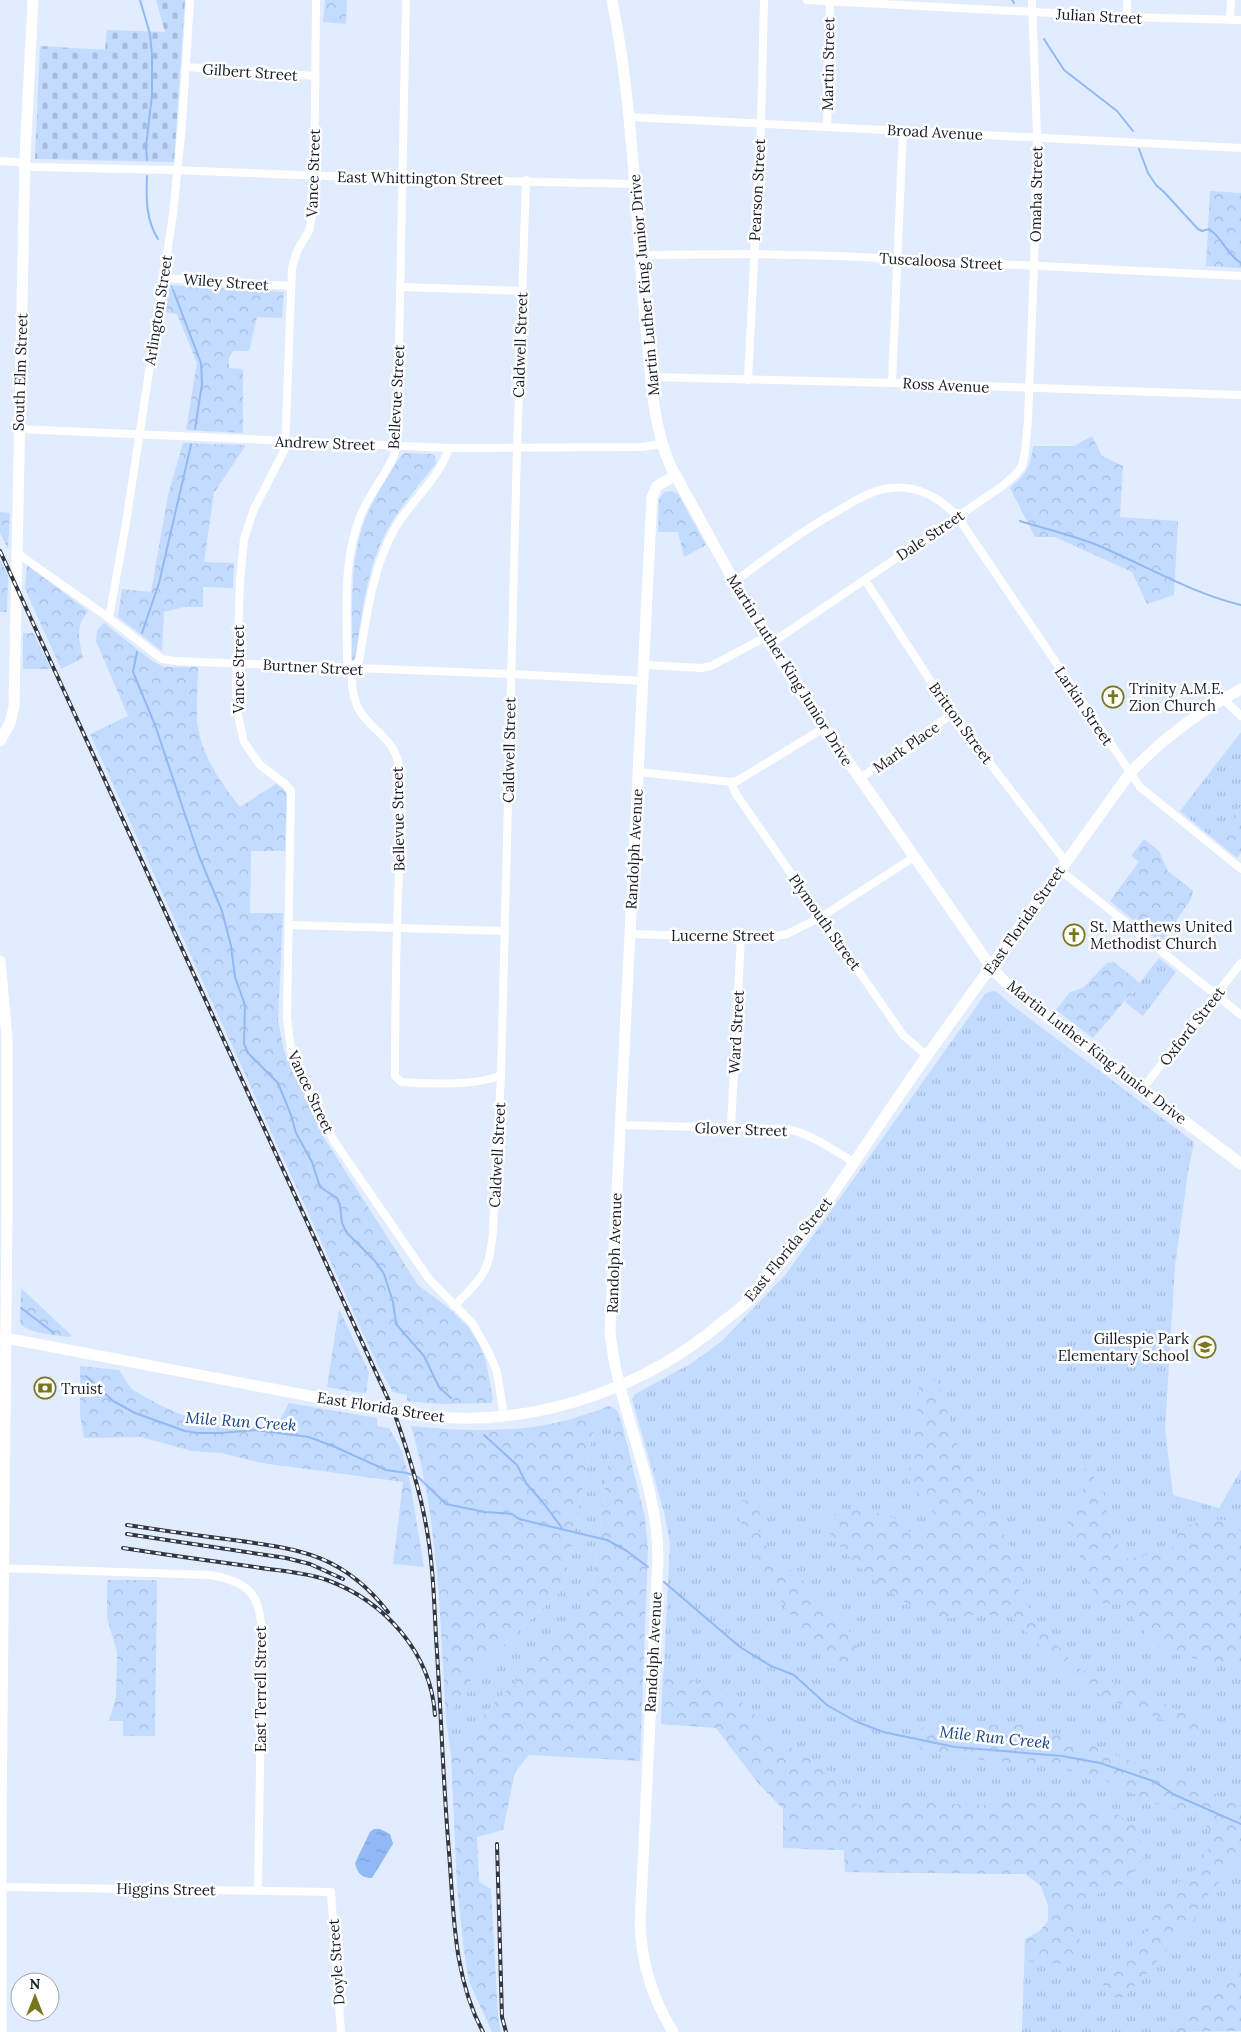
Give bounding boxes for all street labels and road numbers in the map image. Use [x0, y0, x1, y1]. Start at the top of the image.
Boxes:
street label: Julian Street [1054, 4, 1143, 28]
street label: Martin Street [818, 17, 838, 111]
street label: Gilbert Street [202, 59, 298, 85]
street label: Broad Avenue [887, 120, 983, 144]
street label: Vance Street [302, 128, 324, 219]
street label: Pearson Street [745, 138, 769, 242]
street label: Omaha Street [1026, 146, 1046, 242]
street label: East Whittington Street [337, 167, 503, 189]
street label: Martin Luther King Junior Drive [625, 173, 663, 397]
street label: Tuscaloosa Street [879, 248, 1003, 274]
street label: Arlington Street [140, 253, 176, 368]
street label: Wiley Street [183, 270, 269, 294]
street label: Caldwell Street [509, 292, 531, 398]
street label: South Elm Street [8, 312, 32, 431]
street label: Bellevue Street [384, 344, 408, 450]
street label: Ross Avenue [902, 373, 990, 397]
street label: Andrew Street [273, 432, 376, 454]
street label: Dale Street [893, 505, 968, 565]
street label: Martin Luther King Junior Drive [723, 571, 857, 769]
street label: Vance Street [229, 624, 248, 714]
street label: Burtner Street [262, 655, 364, 679]
street label: Larkin Street [1051, 663, 1117, 749]
street label: Britton Street [925, 678, 997, 768]
street label: Caldwell Street [499, 697, 519, 803]
street label: Mark Place [869, 717, 943, 777]
street label: Bellevue Street [388, 766, 408, 872]
street label: Randolph Avenue [621, 788, 647, 910]
street label: East Florida Street [979, 862, 1069, 978]
street label: Plymouth Street [785, 870, 865, 974]
street label: Lucerne Street [671, 926, 775, 945]
street label: Martin Luther King Junior Drive [1003, 976, 1191, 1128]
street label: Oxford Street [1155, 982, 1229, 1069]
street label: Ward Street [724, 989, 748, 1074]
street label: Vance Street [283, 1047, 338, 1136]
street label: Caldwell Street [485, 1101, 509, 1208]
street label: Glover Street [694, 1118, 788, 1140]
street label: Randolph Avenue [602, 1192, 626, 1314]
street label: East Florida Street [740, 1193, 836, 1305]
street label: East Florida Street [316, 1388, 446, 1426]
street label: Randolph Avenue [640, 1591, 666, 1713]
street label: East Terrell Street [251, 1626, 270, 1752]
street label: Higgins Street [116, 1879, 216, 1899]
street label: Doyle Street [323, 1918, 348, 2006]

